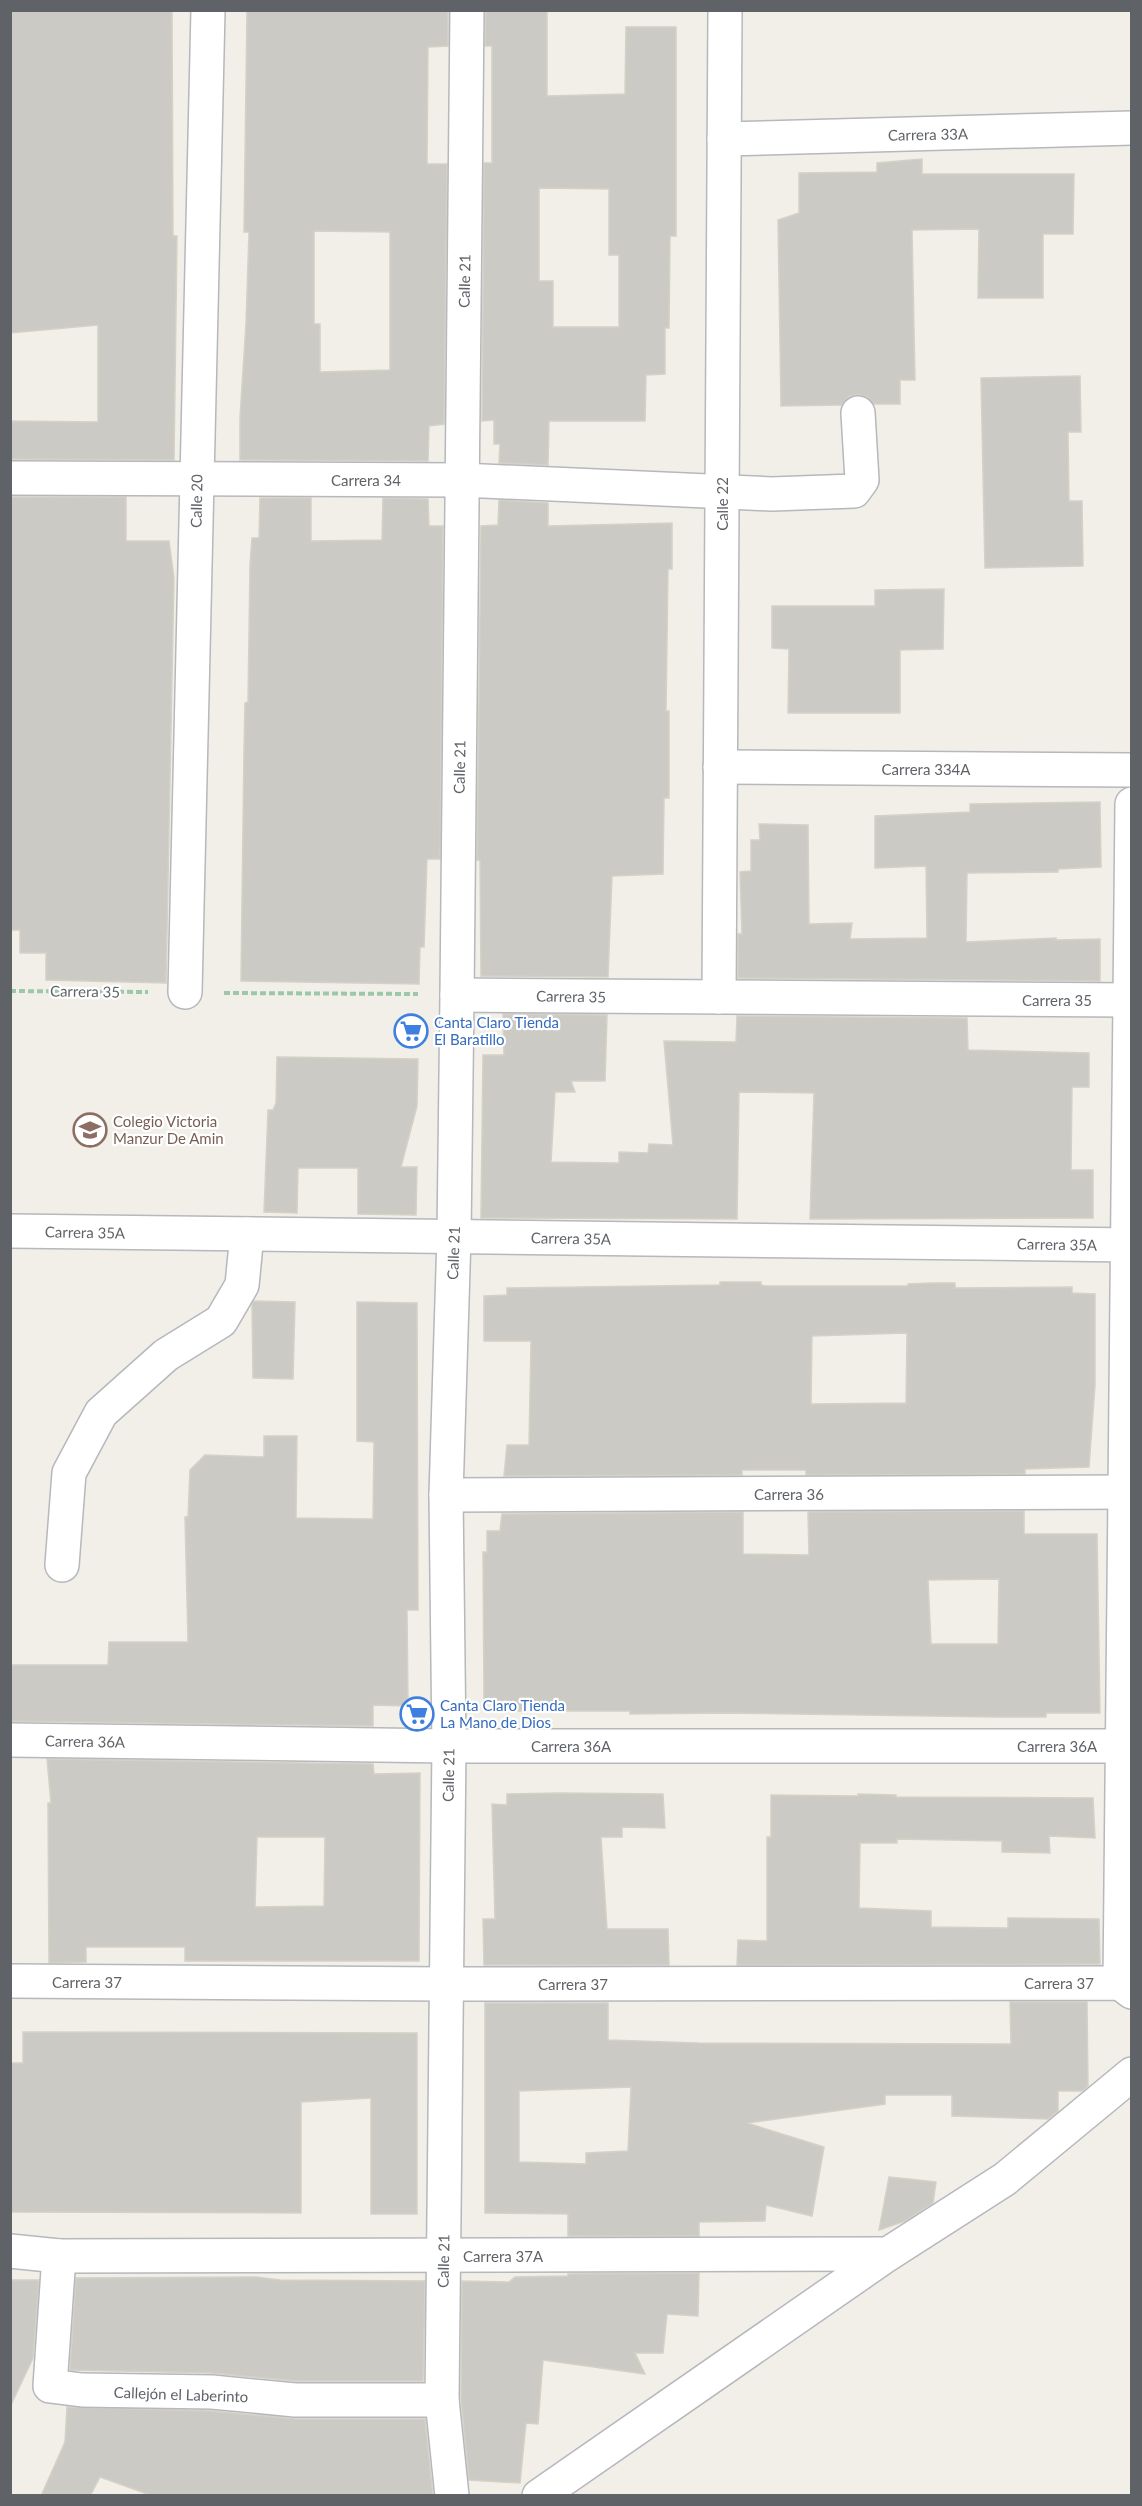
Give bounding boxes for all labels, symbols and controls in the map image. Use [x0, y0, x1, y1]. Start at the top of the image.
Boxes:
street label: Carrera 33A [888, 124, 969, 144]
street label: Calle 21 [455, 254, 473, 308]
street label: Carrera 34 [331, 471, 401, 489]
street label: Calle 20 [187, 474, 205, 528]
street label: Calle 22 [713, 477, 731, 531]
street label: Calle 21 [450, 740, 468, 794]
street label: Carrera 334A [882, 760, 971, 778]
street label: Carrera 35 [50, 981, 120, 1001]
street label: Carrera 35 [536, 986, 606, 1006]
street label: Carrera 35 [1022, 991, 1092, 1009]
supermarket icon: Canta Claro Tienda El Baratillo [393, 1013, 429, 1049]
place label: Canta Claro Tienda El Baratillo [434, 1013, 559, 1048]
school or university icon: Colegio Victoria Manzur De Amin [72, 1112, 108, 1148]
place label: Colegio Victoria Manzur De Amin [113, 1112, 224, 1147]
street label: Carrera 35A [45, 1222, 126, 1242]
street label: Calle 21 [443, 1226, 463, 1280]
street label: Carrera 35A [531, 1228, 612, 1248]
street label: Carrera 35A [1017, 1234, 1098, 1254]
street label: Carrera 36 [754, 1485, 824, 1503]
supermarket icon: Canta Claro Tienda La Mano de Dios [399, 1696, 435, 1732]
place label: Canta Claro Tienda La Mano de Dios [440, 1696, 565, 1731]
street label: Carrera 36A [45, 1731, 126, 1751]
street label: Carrera 36A [531, 1737, 612, 1755]
street label: Carrera 36A [1017, 1737, 1098, 1755]
street label: Calle 21 [439, 1748, 457, 1802]
street label: Carrera 37 [52, 1973, 122, 1991]
street label: Carrera 37 [1024, 1974, 1094, 1992]
street label: Carrera 37 [538, 1975, 608, 1993]
street label: Calle 21 [434, 2234, 452, 2288]
street label: Carrera 37A [463, 2247, 544, 2265]
street label: Callejón el Laberinto [113, 2383, 249, 2405]

